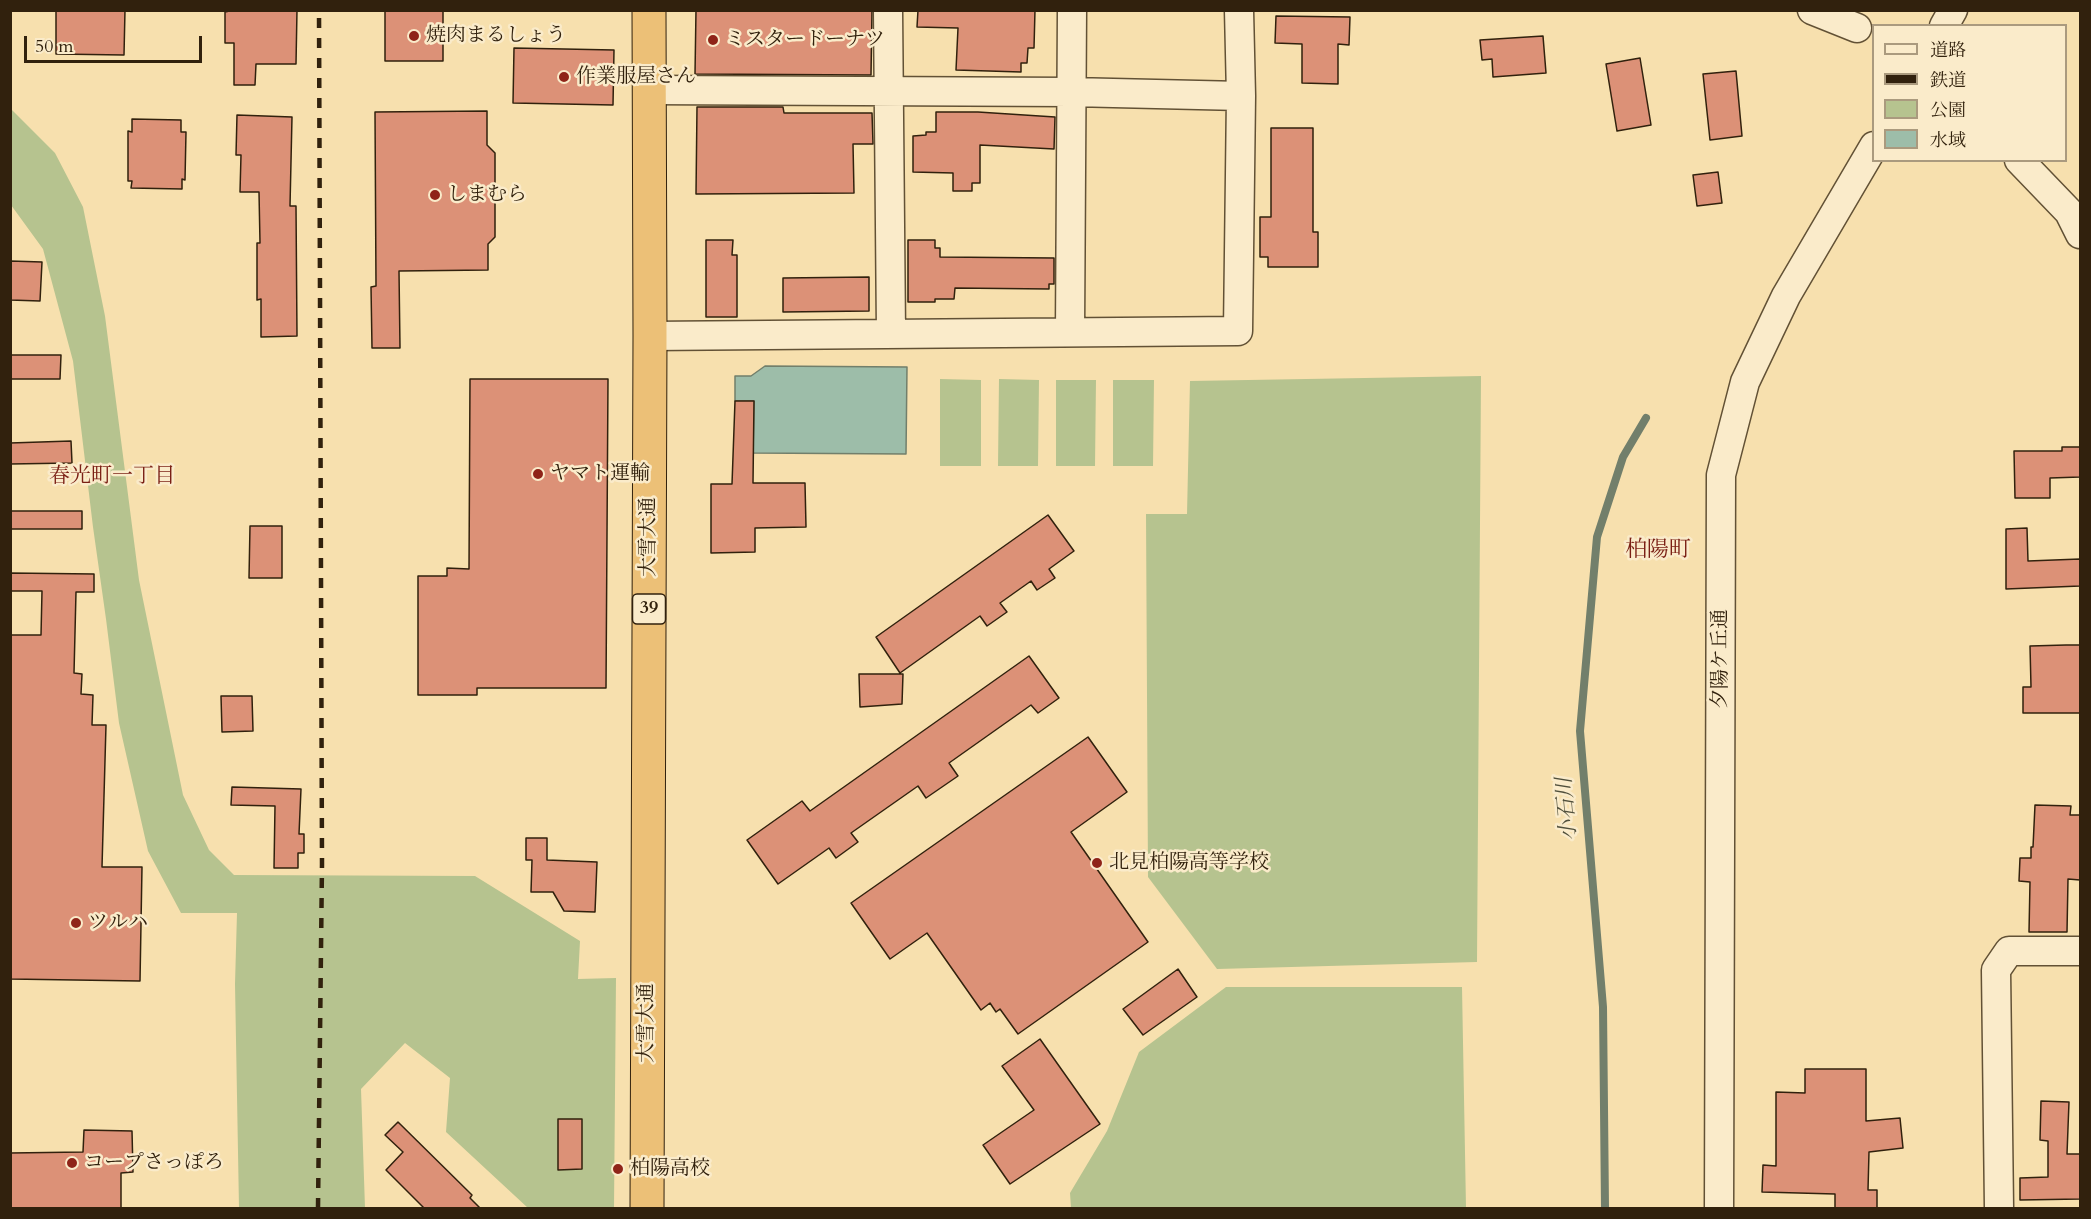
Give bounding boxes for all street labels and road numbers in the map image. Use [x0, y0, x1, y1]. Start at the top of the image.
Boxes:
street label: 大雪大通 [637, 497, 661, 577]
road number: 39 [632, 594, 666, 624]
street label: 夕陽ケ丘通 [1709, 609, 1733, 709]
street label: 大雪大通 [635, 983, 659, 1063]

